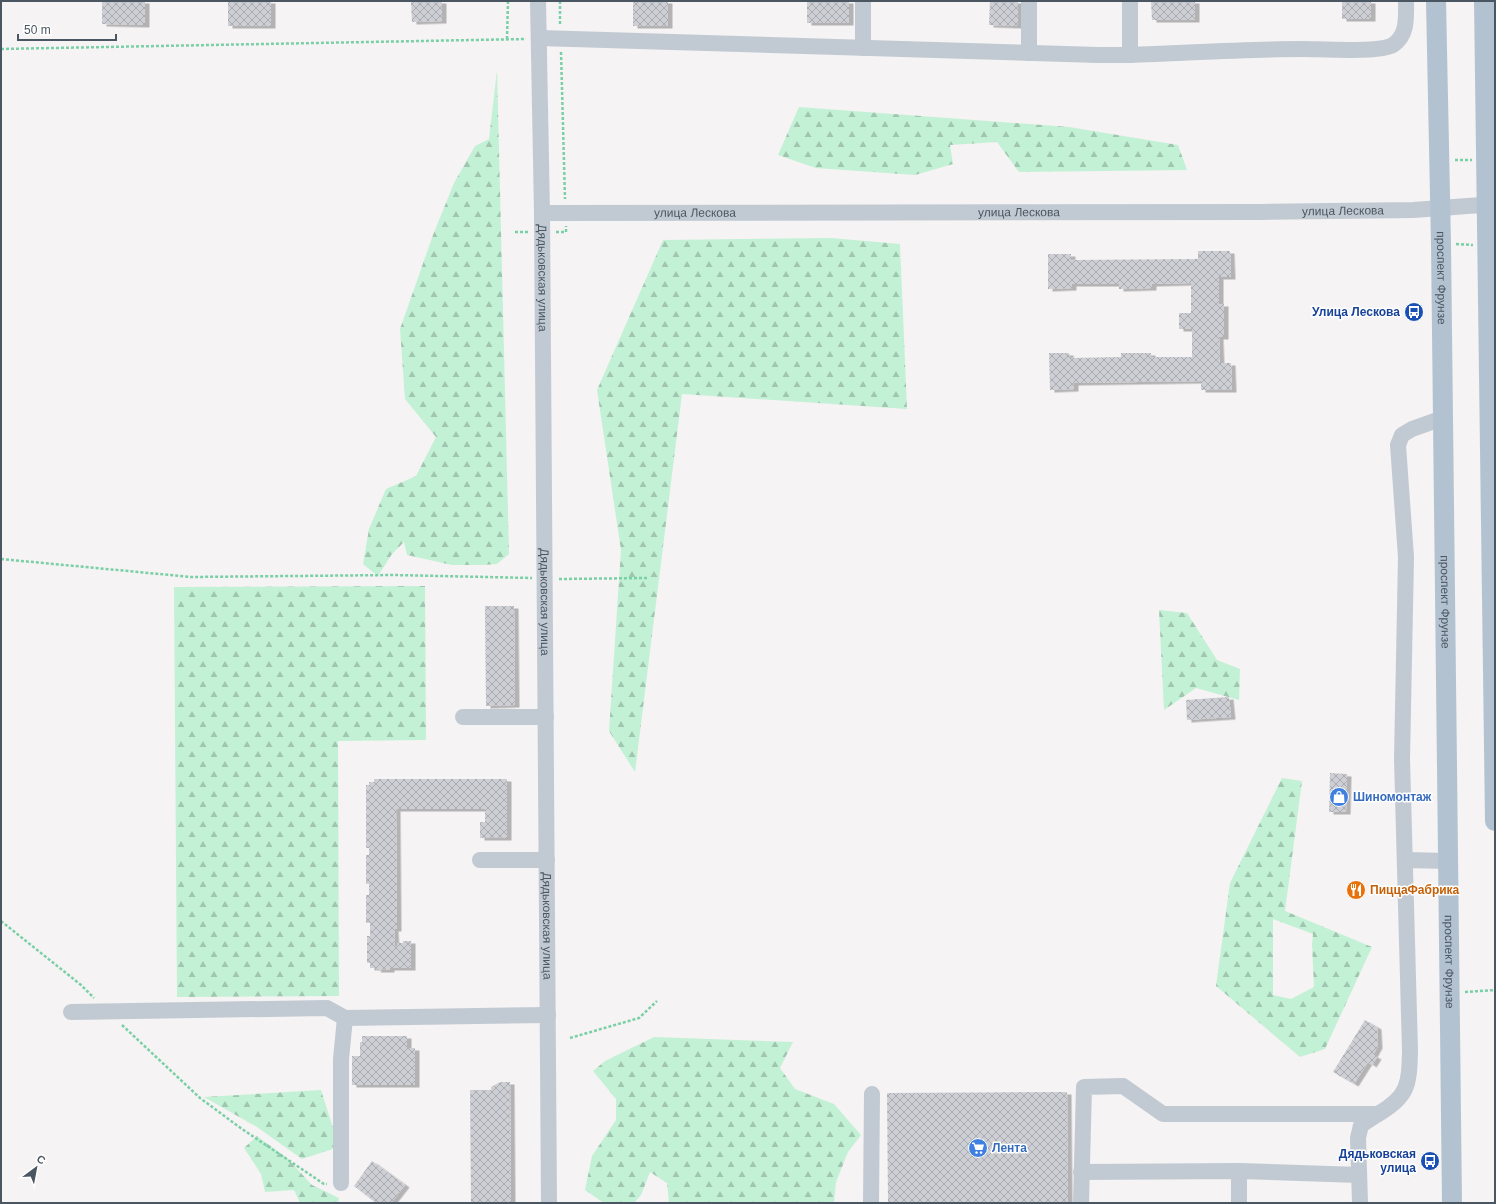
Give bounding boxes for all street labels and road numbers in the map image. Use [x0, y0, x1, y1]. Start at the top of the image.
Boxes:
street label: улица Лескова [1302, 203, 1384, 218]
street label: улица Лескова [978, 205, 1060, 219]
street label: улица Лескова [654, 206, 736, 220]
street label: Дядьковская улица [535, 224, 550, 332]
street label: проспект Фрунзе [1434, 231, 1449, 325]
street label: Дядьковская улица [537, 548, 552, 656]
street label: проспект Фрунзе [1438, 555, 1453, 649]
street label: Дядьковская улица [540, 872, 554, 980]
street label: проспект Фрунзе [1442, 915, 1457, 1009]

